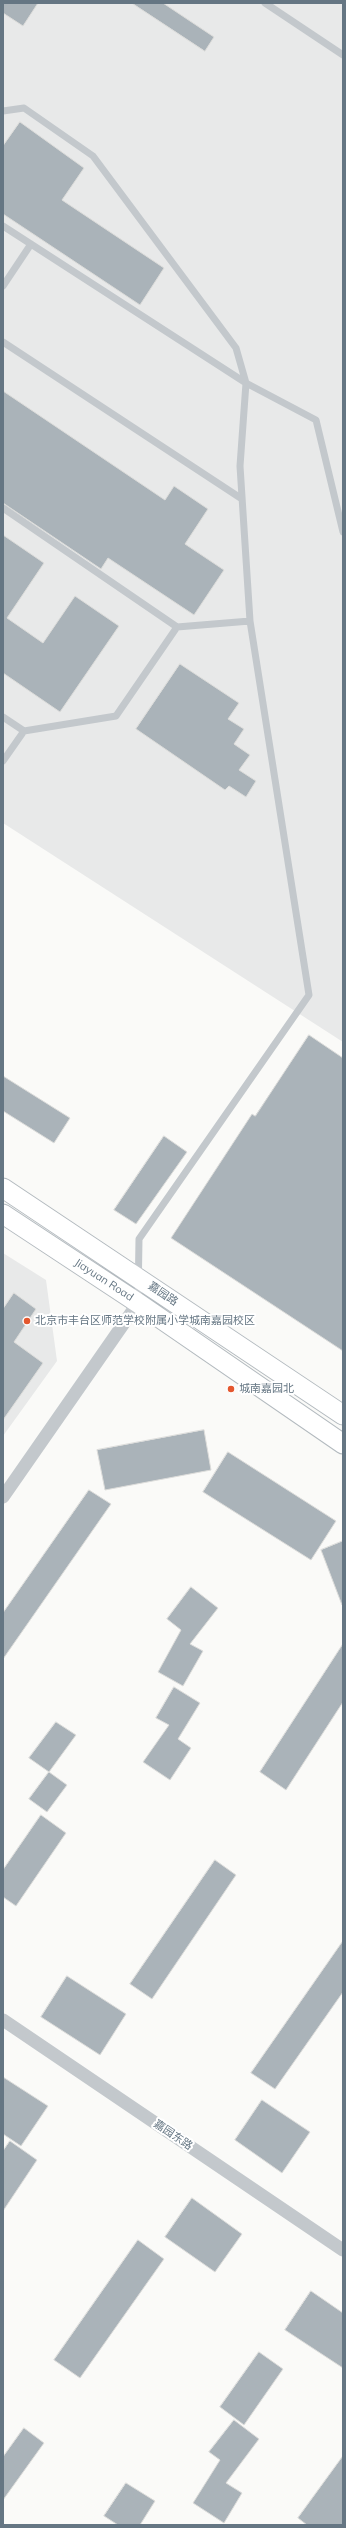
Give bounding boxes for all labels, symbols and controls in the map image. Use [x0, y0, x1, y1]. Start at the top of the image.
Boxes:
street label: Jiayuan Road [72, 1256, 136, 1304]
street label: 嘉园路 [146, 1279, 180, 1309]
place label: 北京市丰台区师范学校附属小学城南嘉园校区 [35, 1314, 255, 1328]
marker: 北京市丰台区师范学校附属小学城南嘉园校区 [22, 1316, 32, 1326]
place label: 城南嘉园北 [239, 1382, 294, 1396]
marker: 城南嘉园北 [226, 1384, 236, 1394]
street label: 嘉园东路 [151, 2117, 195, 2153]

